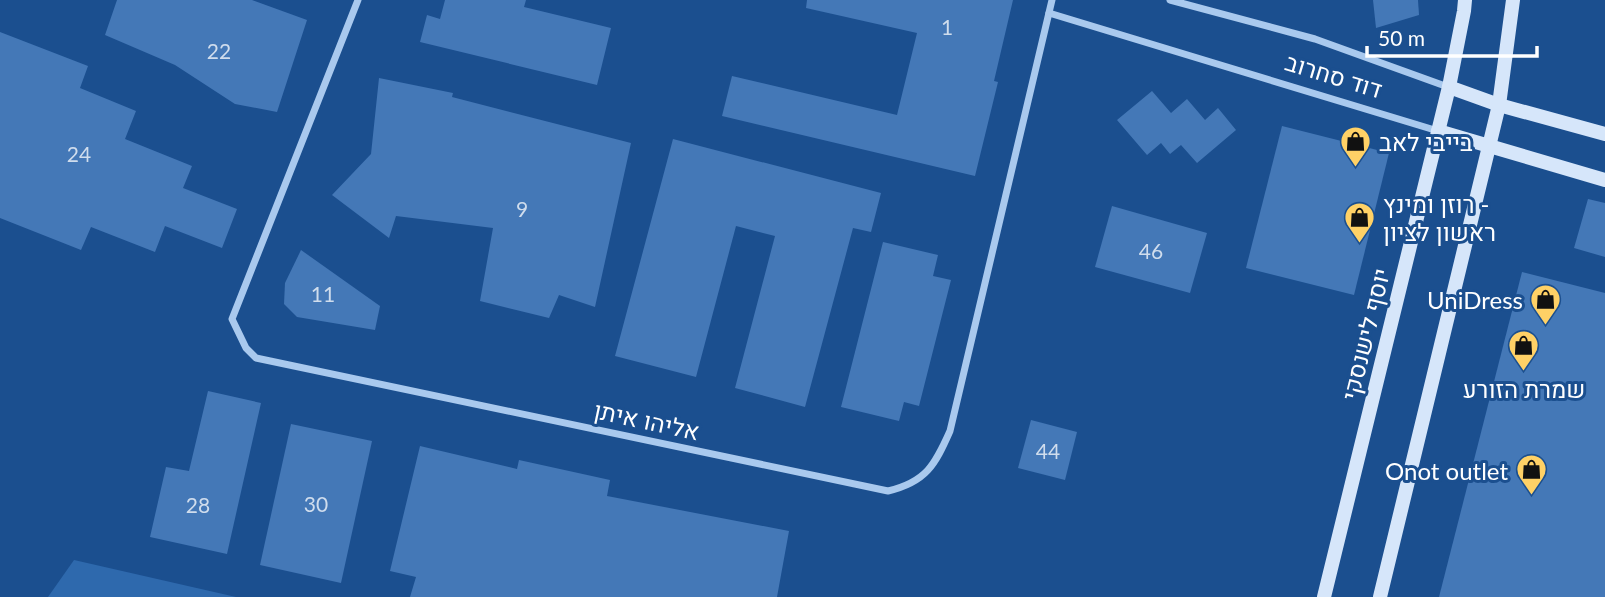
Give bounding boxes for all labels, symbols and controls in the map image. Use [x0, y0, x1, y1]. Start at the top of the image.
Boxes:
house number: 1 [941, 14, 953, 39]
scale bar [1367, 14, 1537, 58]
text: 50 m [1378, 25, 1425, 50]
house number: 22 [207, 38, 231, 63]
street label: דוד סחרוב [1282, 47, 1386, 103]
shop icon: בייבי לאב [1339, 124, 1373, 168]
place label: בייבי לאב [1379, 127, 1473, 156]
house number: 24 [67, 141, 91, 166]
place label: רוזן ומינץ - ראשון לציון [1383, 189, 1496, 246]
house number: 9 [516, 196, 528, 221]
shop icon: רוזן ומינץ - ראשון לציון [1343, 200, 1377, 244]
house number: 46 [1139, 238, 1163, 263]
street label: יוסף לישנסקי [1335, 265, 1395, 403]
house number: 11 [311, 281, 335, 306]
shop icon: UniDress [1529, 282, 1563, 326]
place label: UniDress [1427, 285, 1523, 314]
shop icon: שמרת הזורע [1507, 329, 1541, 373]
place label: שמרת הזורע [1463, 374, 1585, 403]
street label: אליהו איתן [592, 395, 702, 445]
house number: 44 [1036, 438, 1060, 463]
shop icon: Onot outlet [1514, 453, 1548, 497]
place label: Onot outlet [1385, 456, 1508, 485]
house number: 30 [304, 491, 328, 516]
house number: 28 [186, 492, 210, 517]

